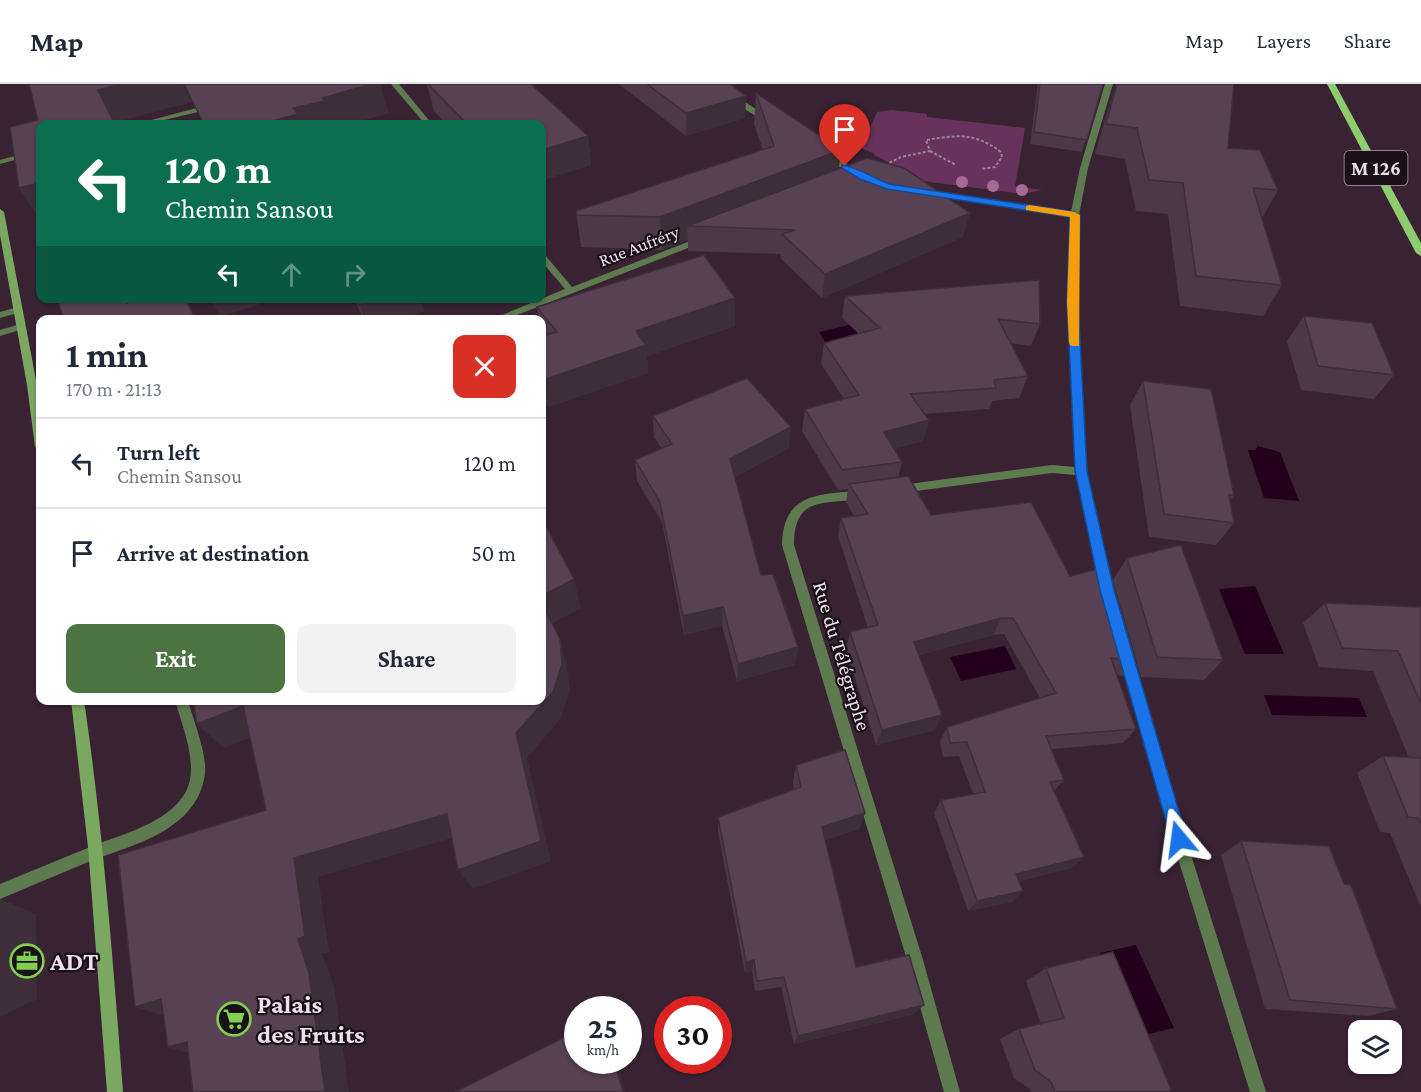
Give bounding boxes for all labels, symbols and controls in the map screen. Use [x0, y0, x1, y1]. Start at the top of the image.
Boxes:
text: Map [30, 26, 83, 57]
text: Map [1185, 29, 1224, 53]
text: Layers [1257, 29, 1311, 53]
text: Share [1344, 29, 1391, 53]
pin [819, 104, 870, 166]
icon: arrive [828, 113, 861, 146]
icon: left [66, 144, 144, 222]
text: 120 m [165, 145, 271, 192]
road number: M 126 [1344, 151, 1408, 185]
text: Chemin Sansou [165, 194, 334, 224]
street label: Rue Aufréry [596, 221, 683, 270]
icon: left [212, 258, 245, 291]
icon: ahead [275, 258, 308, 291]
icon: right [338, 258, 371, 291]
text: 1 min [66, 335, 148, 375]
button: close [453, 335, 516, 398]
text: 170 m · 21:13 [66, 378, 162, 400]
text: Turn left [117, 440, 200, 465]
icon: left [66, 447, 99, 480]
text: 120 m [464, 451, 516, 476]
text: Chemin Sansou [117, 465, 242, 487]
icon: arrive [66, 537, 99, 570]
text: Arrive at destination [117, 541, 309, 566]
text: 50 m [471, 541, 516, 566]
street label: Rue du Télégraphe [808, 578, 876, 734]
button: Exit [66, 624, 285, 693]
button: Share [297, 624, 516, 693]
position arrow [1147, 807, 1211, 871]
office icon: ADT [9, 943, 45, 979]
place label: ADT [49, 947, 99, 976]
place label: Palais des Fruits [257, 990, 365, 1049]
speed limit sign: 30 [654, 996, 732, 1074]
supermarket icon: Palais des Fruits [216, 1001, 252, 1037]
text: 25 [588, 1011, 618, 1044]
map controls [1348, 1020, 1402, 1074]
button: layers [1348, 1020, 1402, 1074]
text: km/h [587, 1042, 619, 1058]

